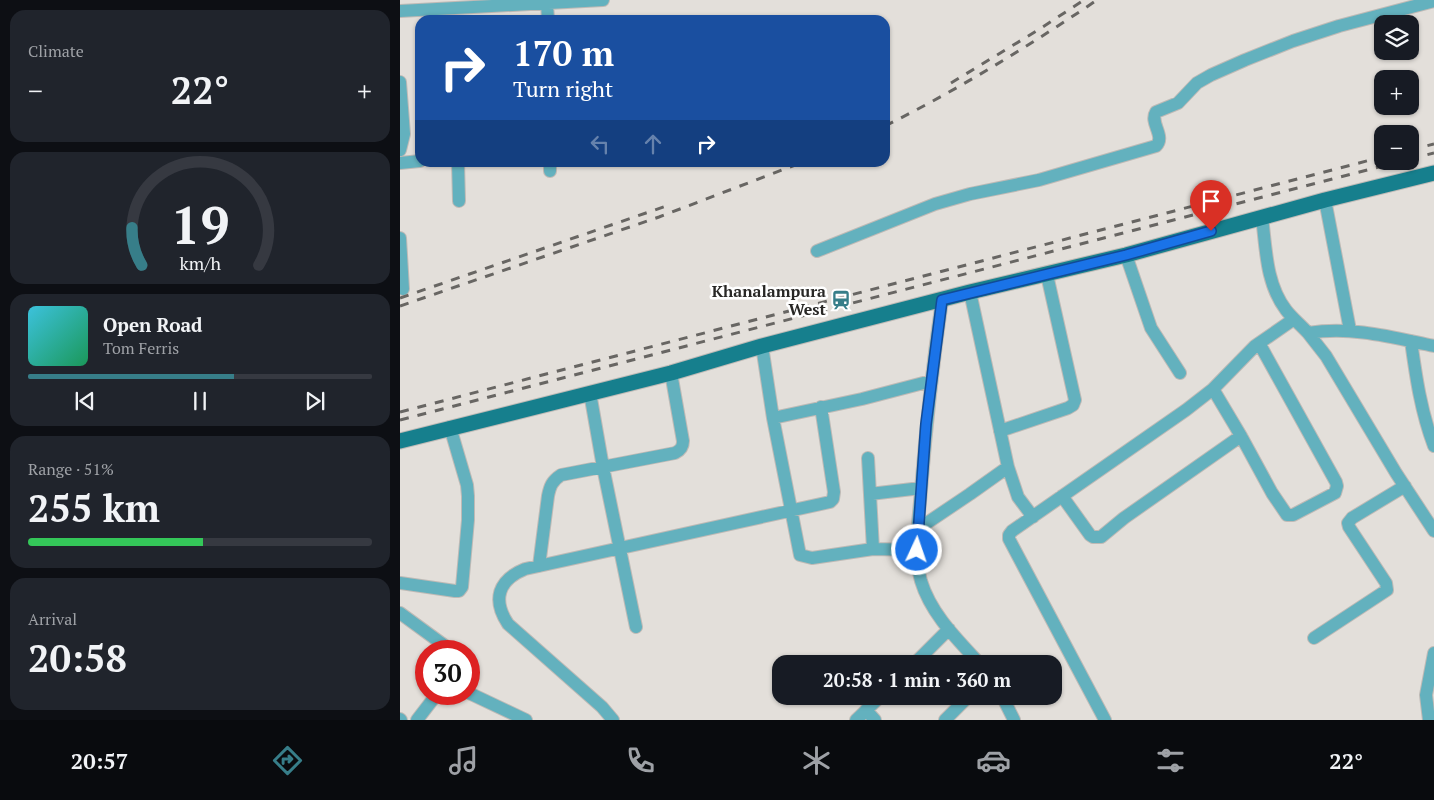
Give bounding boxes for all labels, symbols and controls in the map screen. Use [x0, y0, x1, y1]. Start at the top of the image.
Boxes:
map controls [1374, 15, 1419, 170]
button: layers [1374, 15, 1419, 60]
text: 170 m [513, 30, 614, 76]
icon: right [430, 35, 495, 100]
text: Climate [28, 40, 84, 62]
text: 22° [171, 65, 229, 115]
button: + [1374, 70, 1419, 115]
text: − [28, 72, 43, 109]
text: + [357, 72, 372, 109]
text: Turn right [513, 74, 613, 103]
button: − [1374, 125, 1419, 170]
icon: left [586, 130, 614, 158]
icon: ahead [639, 130, 667, 158]
icon: right [692, 130, 720, 158]
pin [1190, 180, 1232, 231]
icon: arrive [1197, 187, 1225, 215]
text: 19 [171, 190, 229, 259]
text: km/h [179, 251, 221, 275]
place label: Khanalampura West [712, 280, 827, 320]
station icon: Khanalampura West [830, 289, 852, 311]
text: Open Road [103, 312, 203, 337]
text: Tom Ferris [103, 337, 179, 359]
icon: previous [71, 387, 99, 415]
icon: pause [186, 387, 214, 415]
icon: next [301, 387, 329, 415]
text: Range · 51% [28, 458, 114, 480]
text: 255 km [28, 483, 160, 533]
position arrow [890, 523, 942, 575]
text: Arrival [28, 608, 77, 630]
text: 20:58 [28, 633, 127, 683]
speed limit sign: 30 [415, 640, 480, 705]
text: 20:58 · 1 min · 360 m [823, 667, 1011, 692]
icon: directions [270, 743, 305, 778]
icon: music [446, 743, 481, 778]
icon: phone [623, 743, 658, 778]
icon: climate [799, 743, 834, 778]
icon: car [976, 743, 1011, 778]
icon: filters [1153, 743, 1188, 778]
text: 20:57 [71, 746, 128, 775]
text: 22° [1329, 746, 1363, 775]

